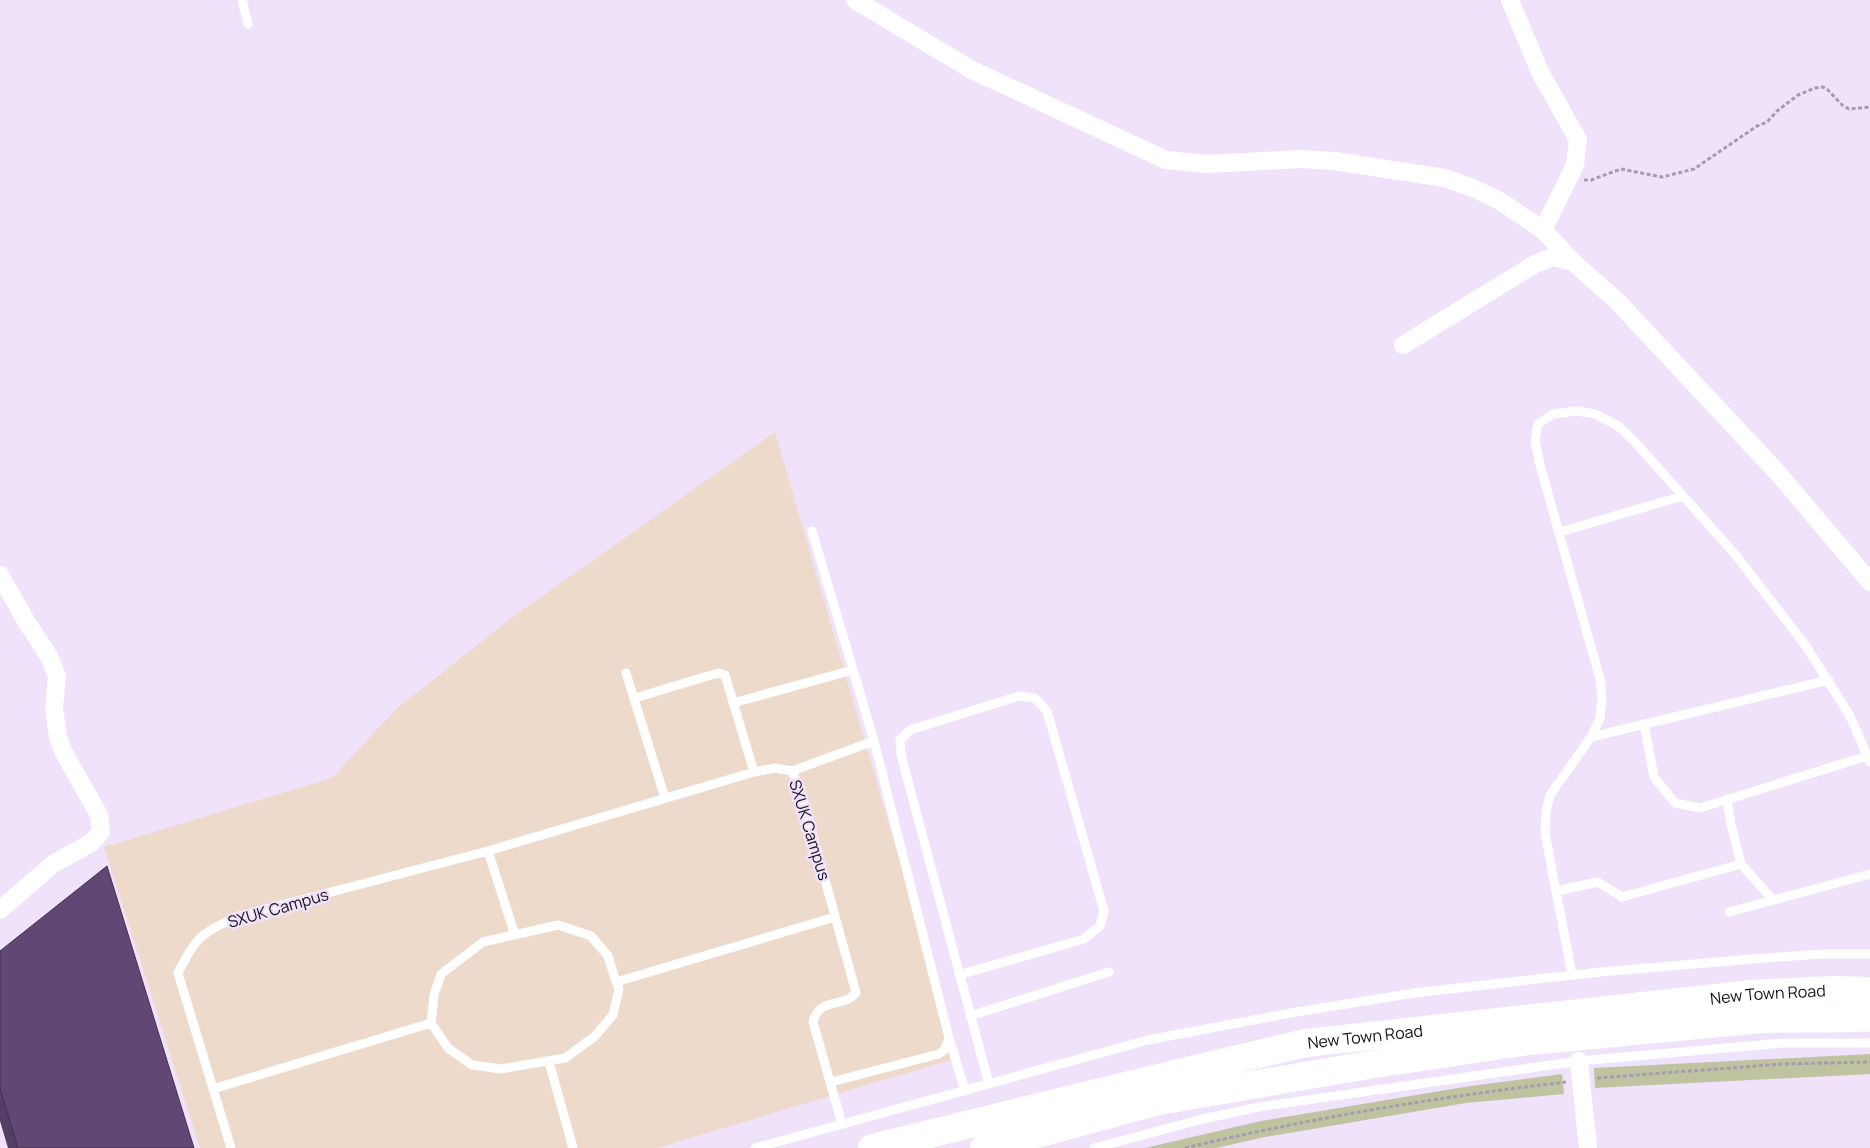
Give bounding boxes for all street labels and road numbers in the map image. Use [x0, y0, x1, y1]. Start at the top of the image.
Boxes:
street label: SXUK Campus [784, 777, 836, 883]
street label: SXUK Campus [225, 883, 331, 933]
street label: New Town Road [1709, 979, 1826, 1010]
street label: New Town Road [1306, 1019, 1424, 1054]

